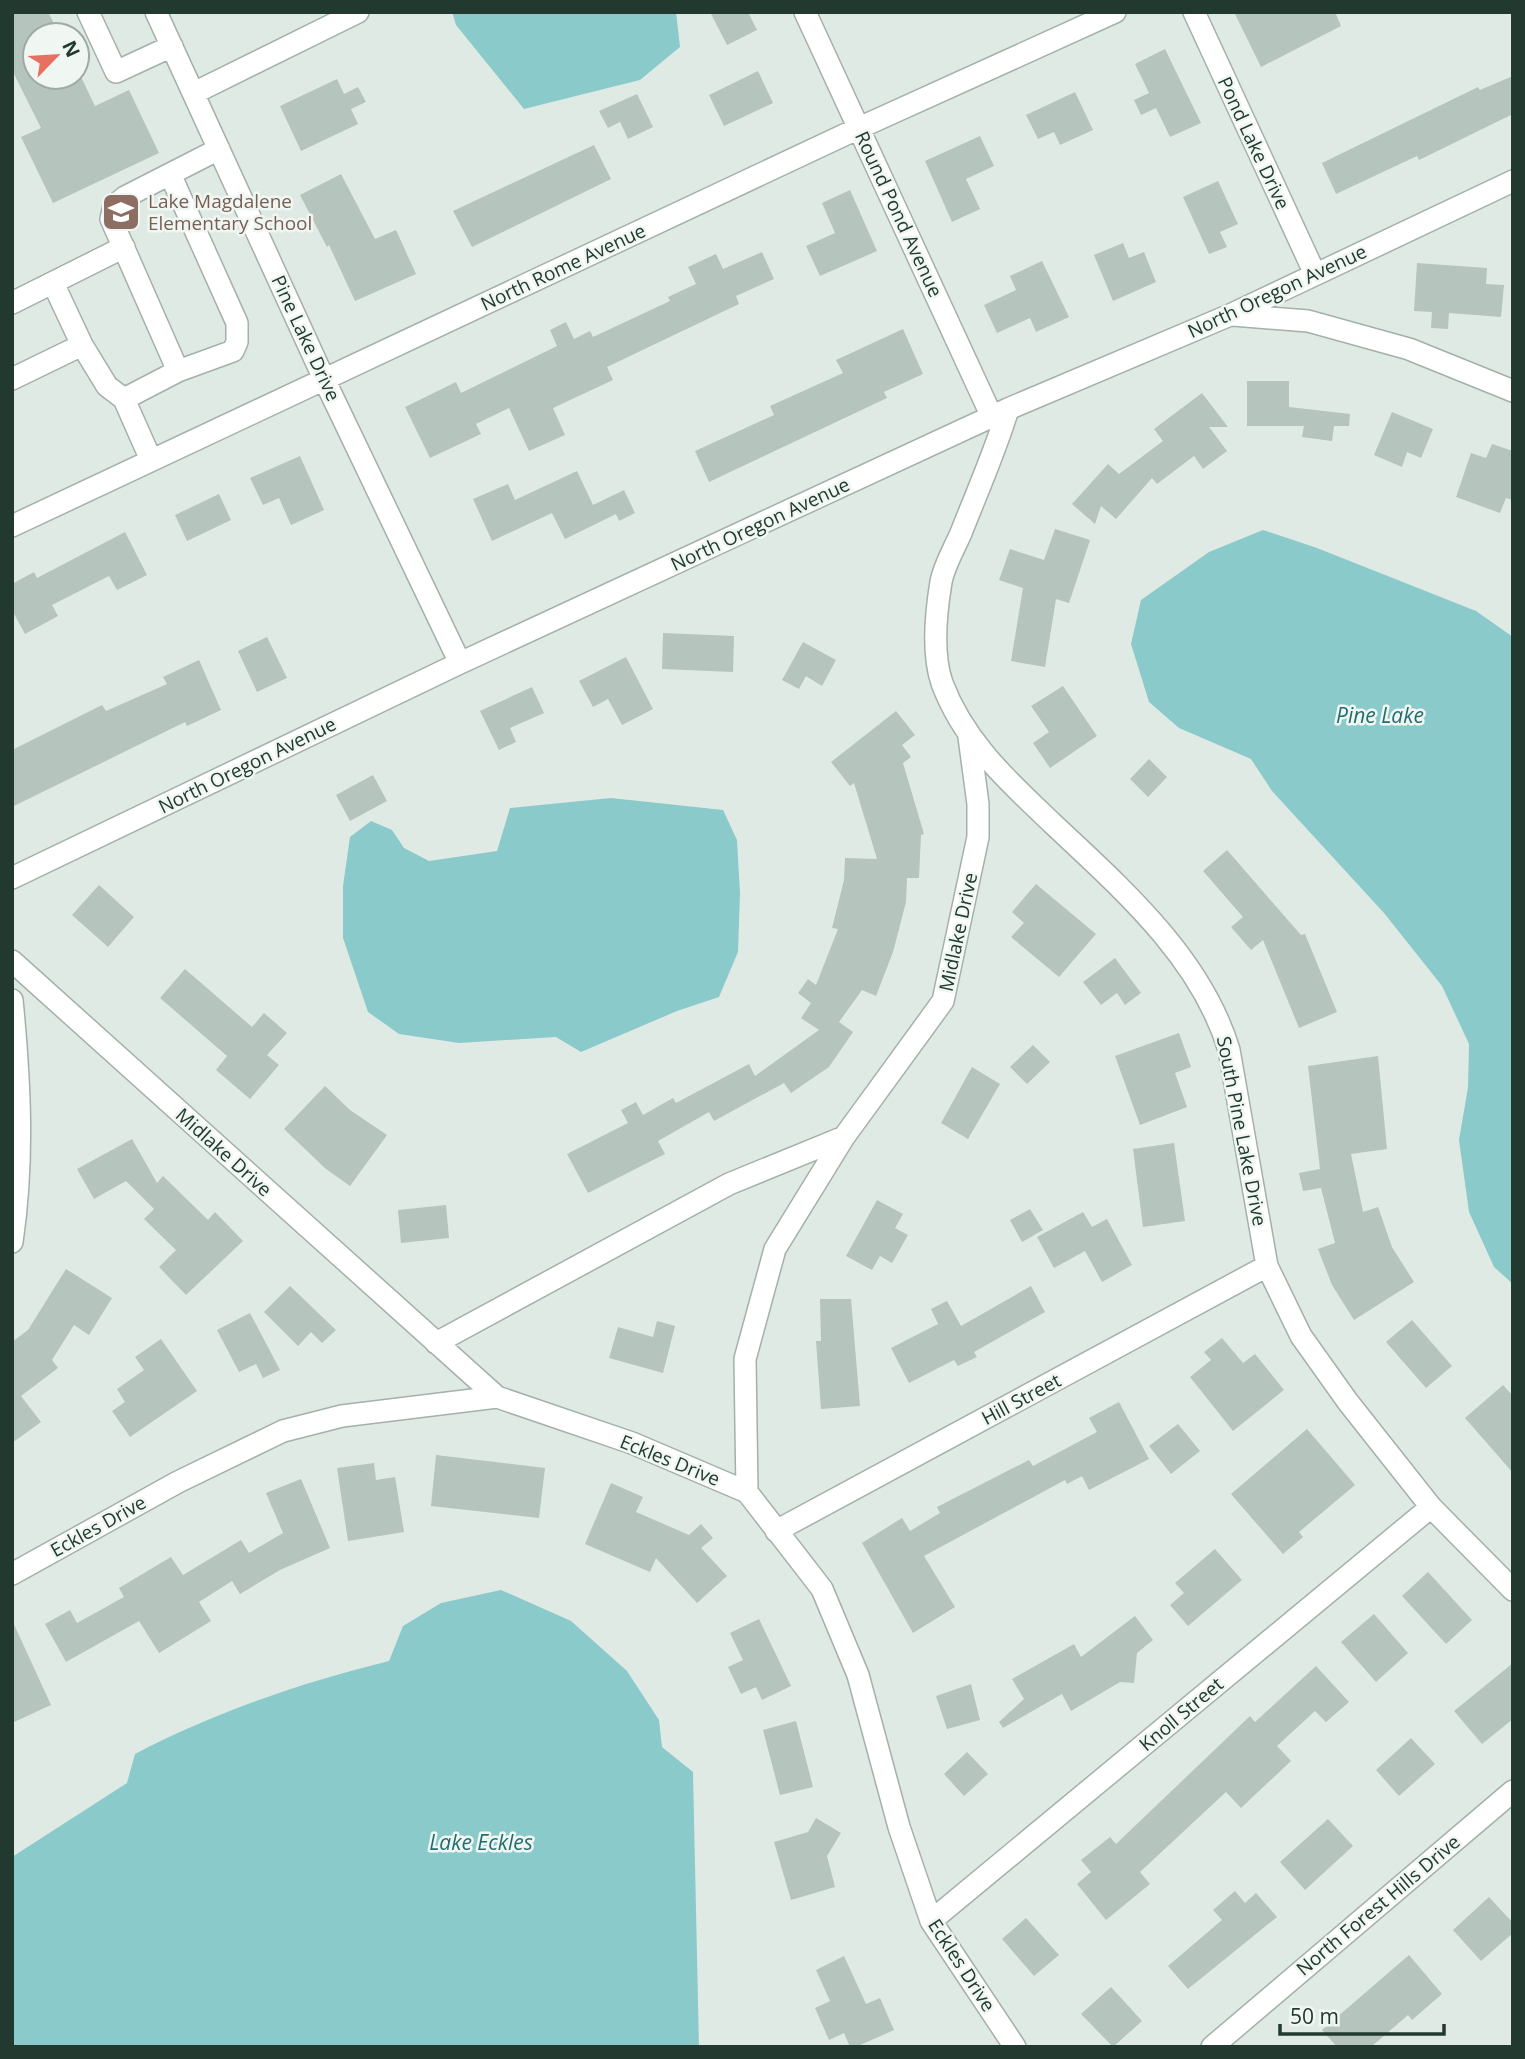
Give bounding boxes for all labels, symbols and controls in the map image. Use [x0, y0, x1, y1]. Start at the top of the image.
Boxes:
north arrow [21, 21, 91, 91]
text: N [56, 36, 86, 61]
street label: Pond Lake Drive [1212, 72, 1296, 214]
street label: Round Pond Avenue [849, 127, 949, 301]
place label: Lake Magdalene Elementary School [148, 188, 312, 236]
school or university icon: Lake Magdalene Elementary School [100, 191, 142, 233]
street label: North Rome Avenue [476, 217, 650, 317]
street label: North Oregon Avenue [1183, 238, 1371, 344]
street label: Pine Lake Drive [265, 271, 347, 405]
street label: North Oregon Avenue [666, 471, 854, 577]
water label: Pine Lake [1336, 701, 1424, 729]
street label: North Oregon Avenue [154, 711, 340, 819]
street label: Midlake Drive [933, 870, 983, 994]
street label: South Pine Lake Drive [1211, 1034, 1273, 1228]
street label: Midlake Drive [170, 1102, 278, 1202]
street label: Hill Street [977, 1367, 1065, 1431]
street label: Eckles Drive [616, 1428, 724, 1492]
street label: Eckles Drive [46, 1489, 150, 1563]
street label: Knoll Street [1133, 1671, 1229, 1757]
water label: Lake Eckles [429, 1828, 533, 1856]
street label: North Forest Hills Drive [1291, 1829, 1465, 1981]
street label: Eckles Drive [922, 1914, 1002, 2016]
scale bar [1280, 1993, 1444, 2037]
text: 50 m [1290, 2002, 1339, 2030]

